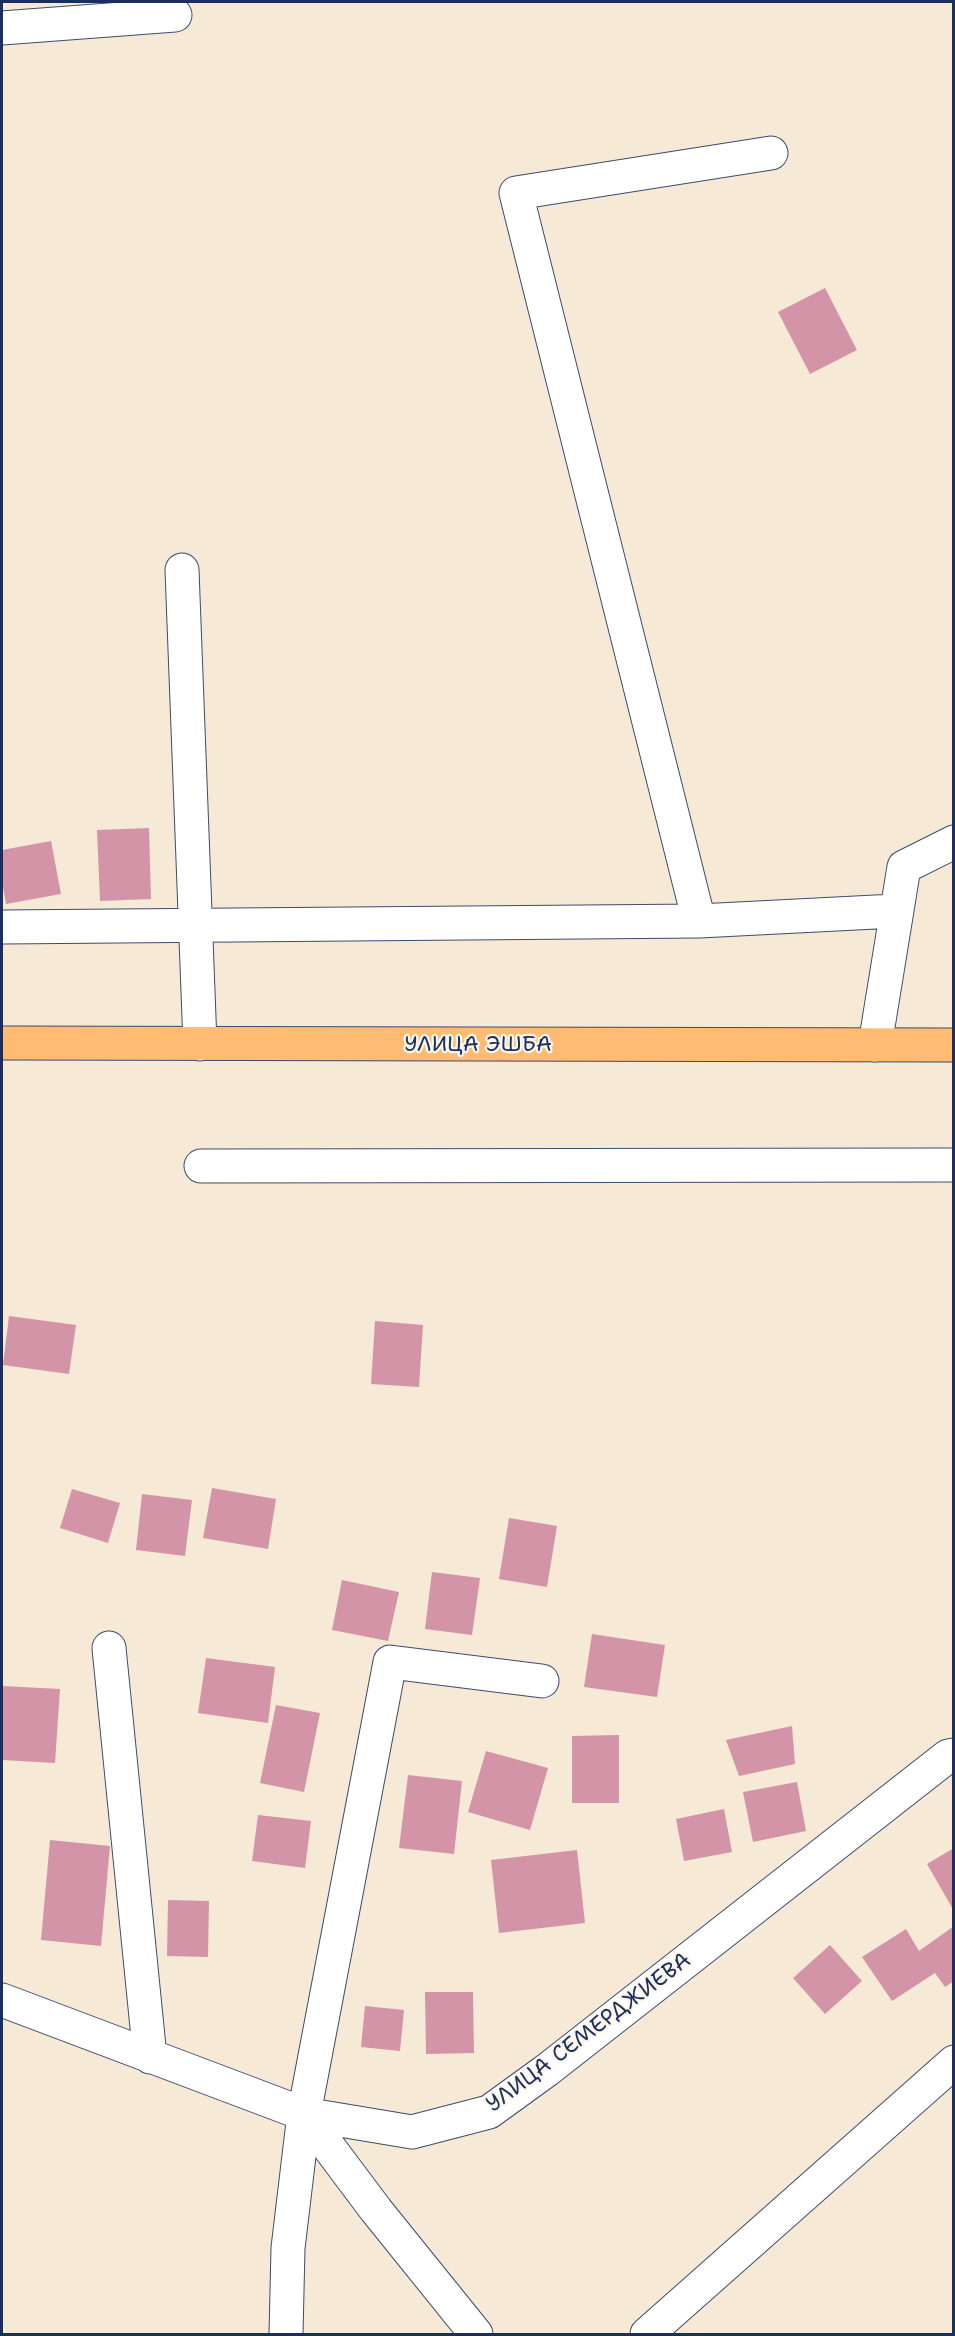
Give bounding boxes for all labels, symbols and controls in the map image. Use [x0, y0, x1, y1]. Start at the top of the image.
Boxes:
street label: УЛИЦА ЭШБА [404, 1032, 552, 1058]
street label: УЛИЦА СЕМЕРДЖИЕВА [482, 1947, 696, 2119]

